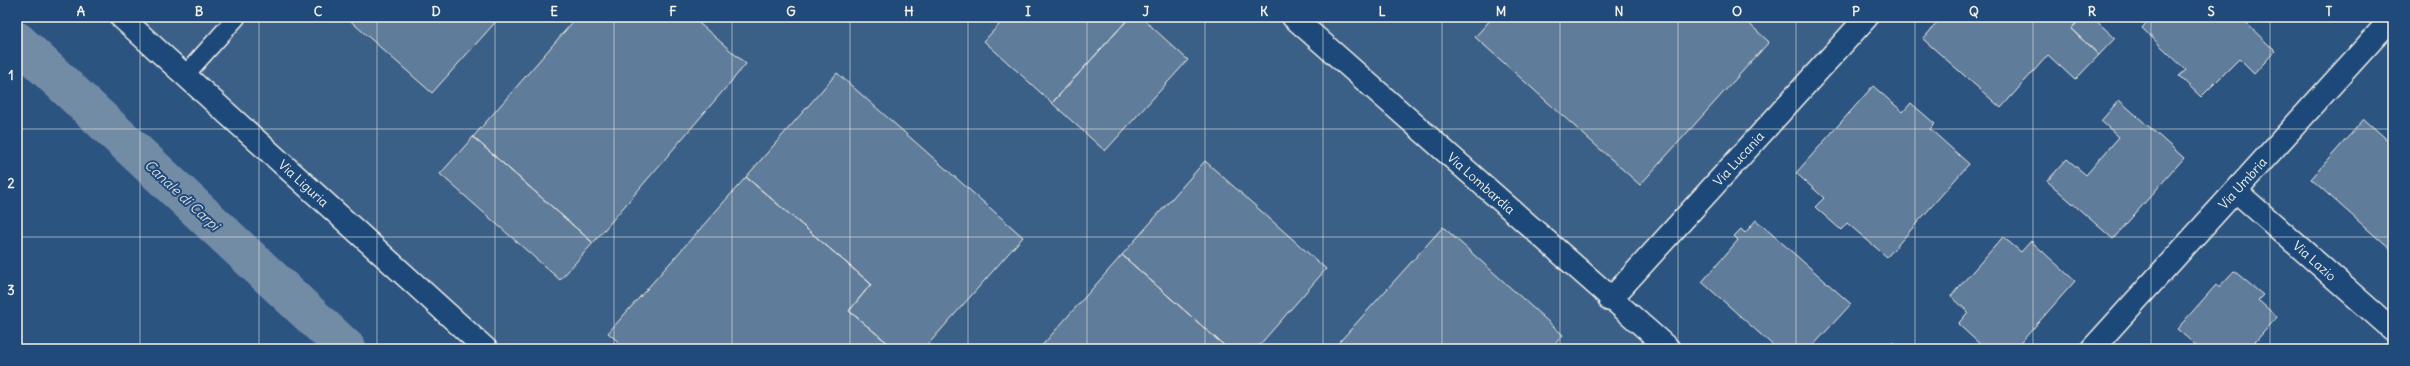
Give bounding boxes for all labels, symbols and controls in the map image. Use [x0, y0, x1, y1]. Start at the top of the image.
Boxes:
text: A [77, 3, 86, 20]
text: B [195, 3, 204, 20]
text: C [314, 3, 323, 20]
text: D [431, 3, 441, 20]
text: E [550, 3, 558, 20]
text: F [669, 3, 677, 20]
text: G [786, 3, 796, 20]
text: H [904, 3, 914, 20]
text: I [1025, 3, 1031, 20]
text: J [1143, 3, 1150, 20]
text: K [1260, 3, 1269, 20]
text: L [1378, 3, 1386, 20]
text: M [1496, 3, 1506, 20]
text: N [1615, 3, 1623, 20]
text: O [1732, 3, 1742, 20]
text: P [1852, 3, 1860, 20]
text: Q [1969, 3, 1979, 20]
text: R [2088, 3, 2097, 20]
text: S [2207, 3, 2215, 20]
text: T [2326, 3, 2333, 20]
text: 1 [8, 67, 14, 84]
street label: Via Lucania [1710, 128, 1768, 190]
street label: Via Lombardia [1443, 149, 1518, 218]
street label: Via Umbria [2215, 154, 2271, 213]
water label: Canale di Carpi [141, 156, 225, 236]
street label: Via Liguria [275, 156, 332, 211]
text: 2 [7, 175, 15, 192]
street label: Via Lazio [2289, 237, 2340, 285]
text: 3 [7, 282, 15, 299]

